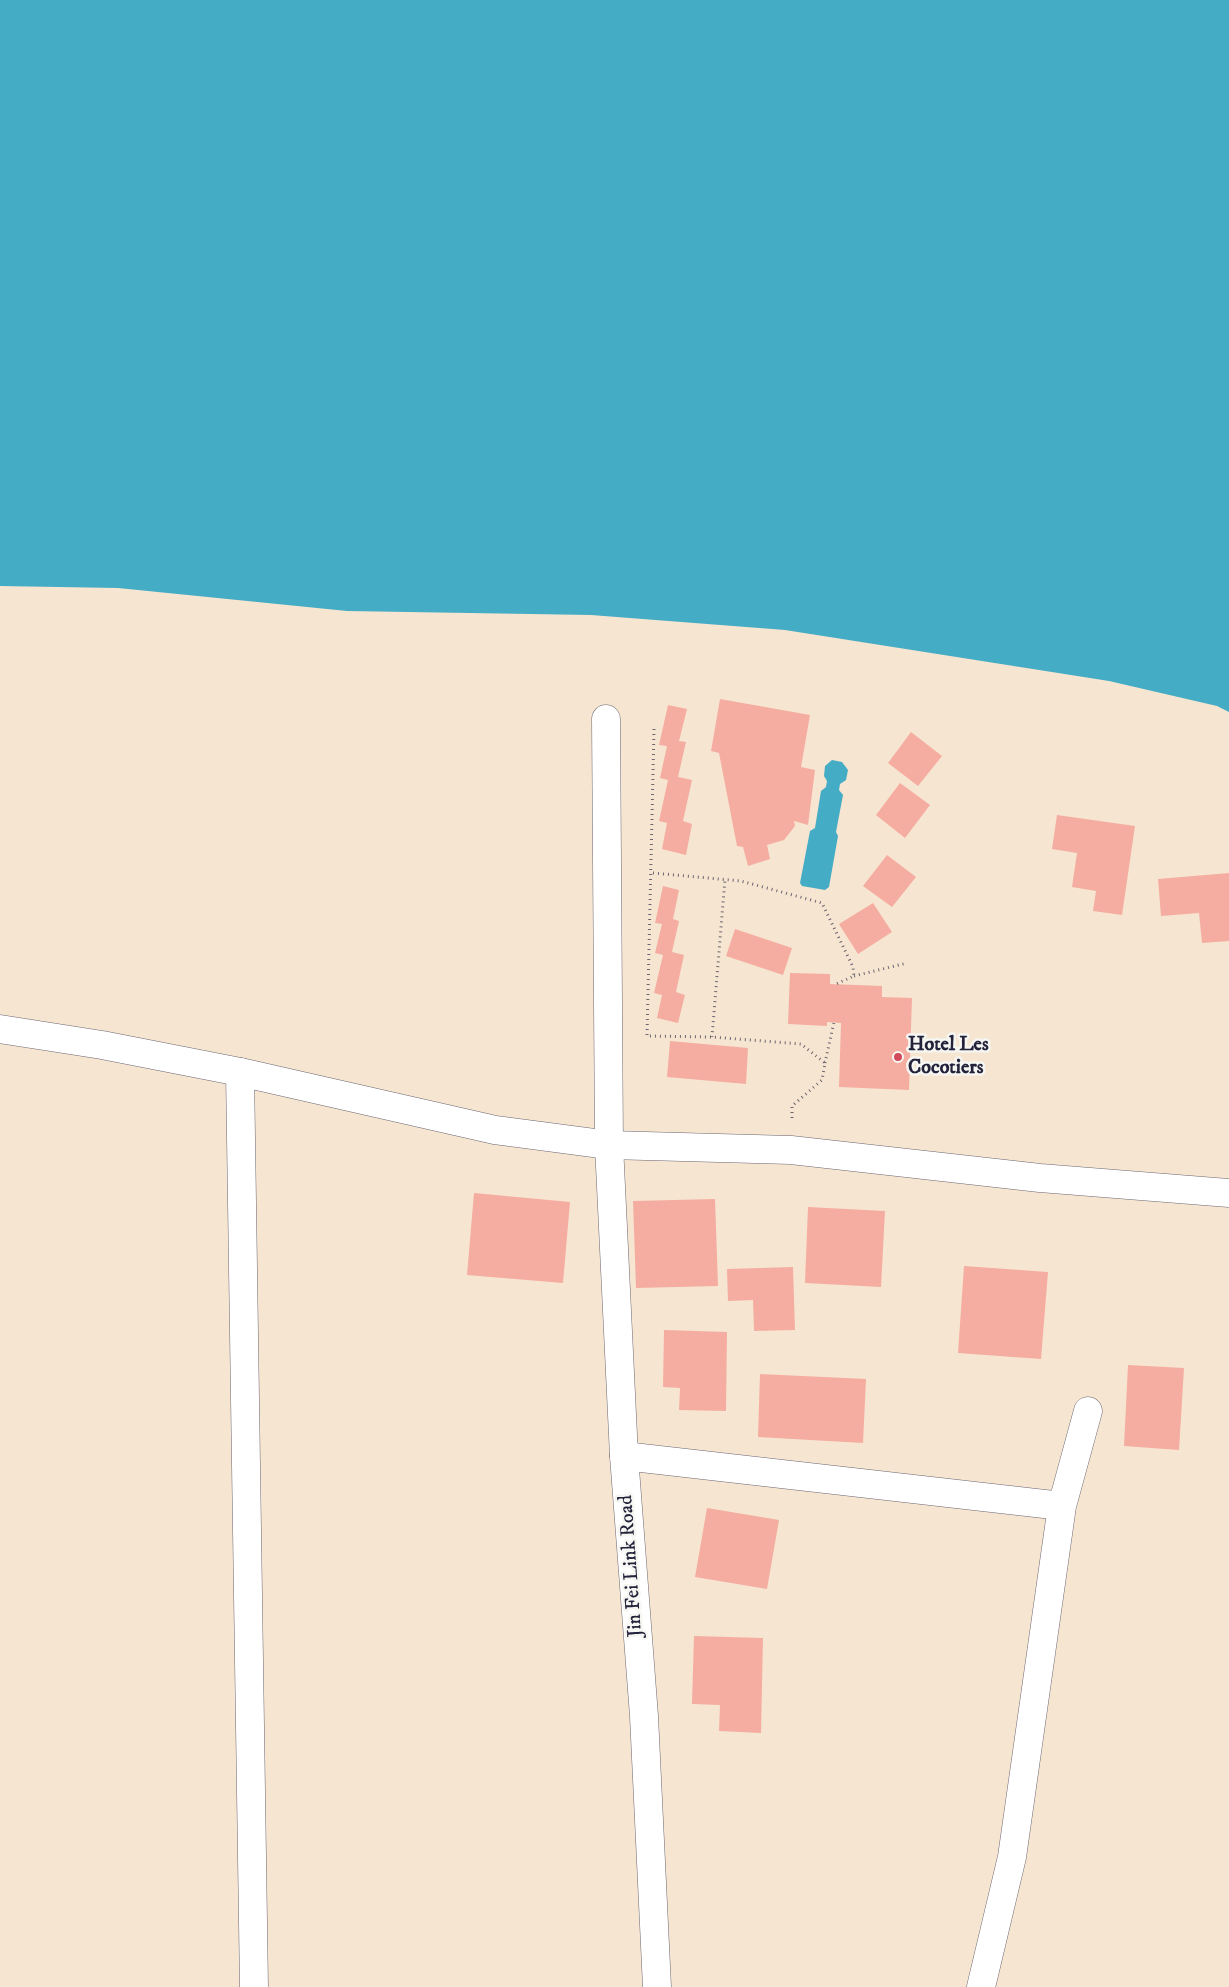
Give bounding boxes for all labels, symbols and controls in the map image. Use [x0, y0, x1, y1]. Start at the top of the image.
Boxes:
place label: Hotel Les Cocotiers [908, 1034, 989, 1081]
marker: Hotel Les Cocotiers [892, 1051, 904, 1063]
street label: Jin Fei Link Road [615, 1494, 649, 1638]

